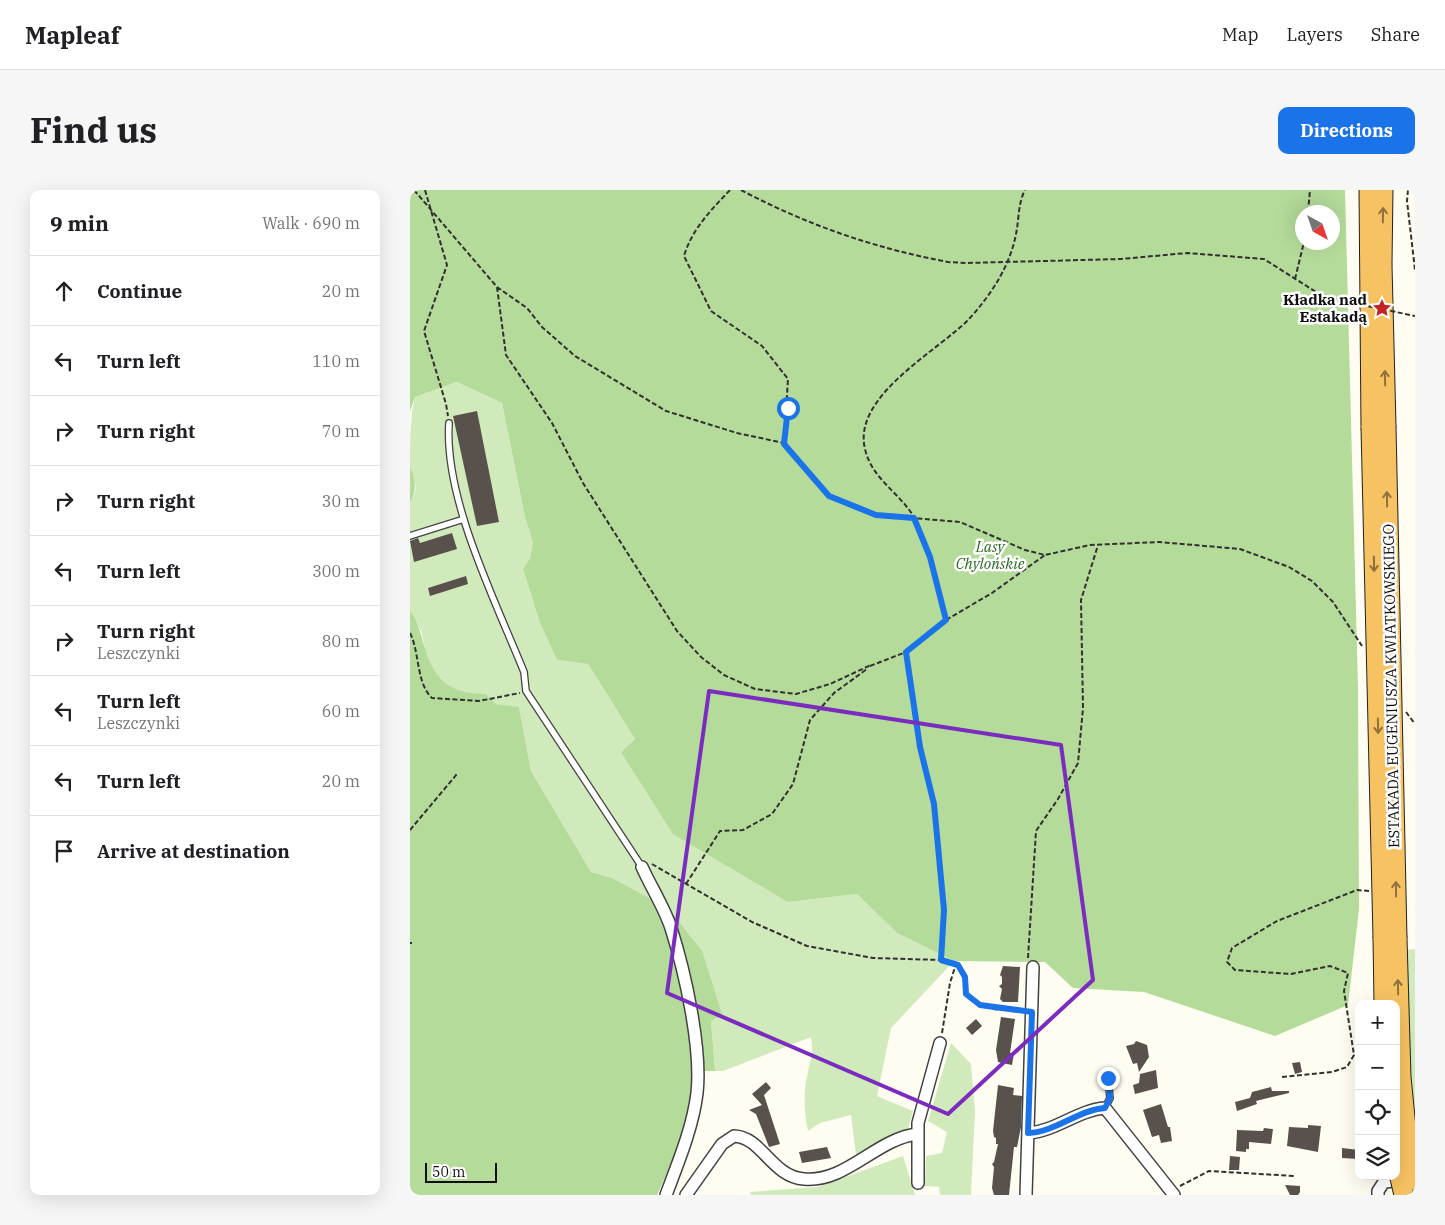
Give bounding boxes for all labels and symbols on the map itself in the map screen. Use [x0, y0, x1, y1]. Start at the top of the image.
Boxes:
north arrow [1295, 205, 1340, 250]
one-way arrow [1378, 207, 1387, 223]
place label: Kładka nad Estakadą [1283, 290, 1368, 326]
place icon: Kładka nad Estakadą [1371, 297, 1393, 319]
one-way arrow [1380, 370, 1389, 386]
route start [777, 397, 800, 420]
one-way arrow [1382, 491, 1392, 508]
street label: ESTAKADA EUGENIUSZA KWIATKOWSKIEGO [1379, 524, 1403, 848]
park label: Lasy Chylońskie [956, 537, 1025, 573]
one-way arrow [1369, 555, 1379, 571]
one-way arrow [1373, 718, 1383, 734]
one-way arrow [1391, 881, 1401, 898]
one-way arrow [1394, 979, 1403, 995]
route end [1097, 1067, 1120, 1090]
scale bar [425, 1160, 498, 1183]

